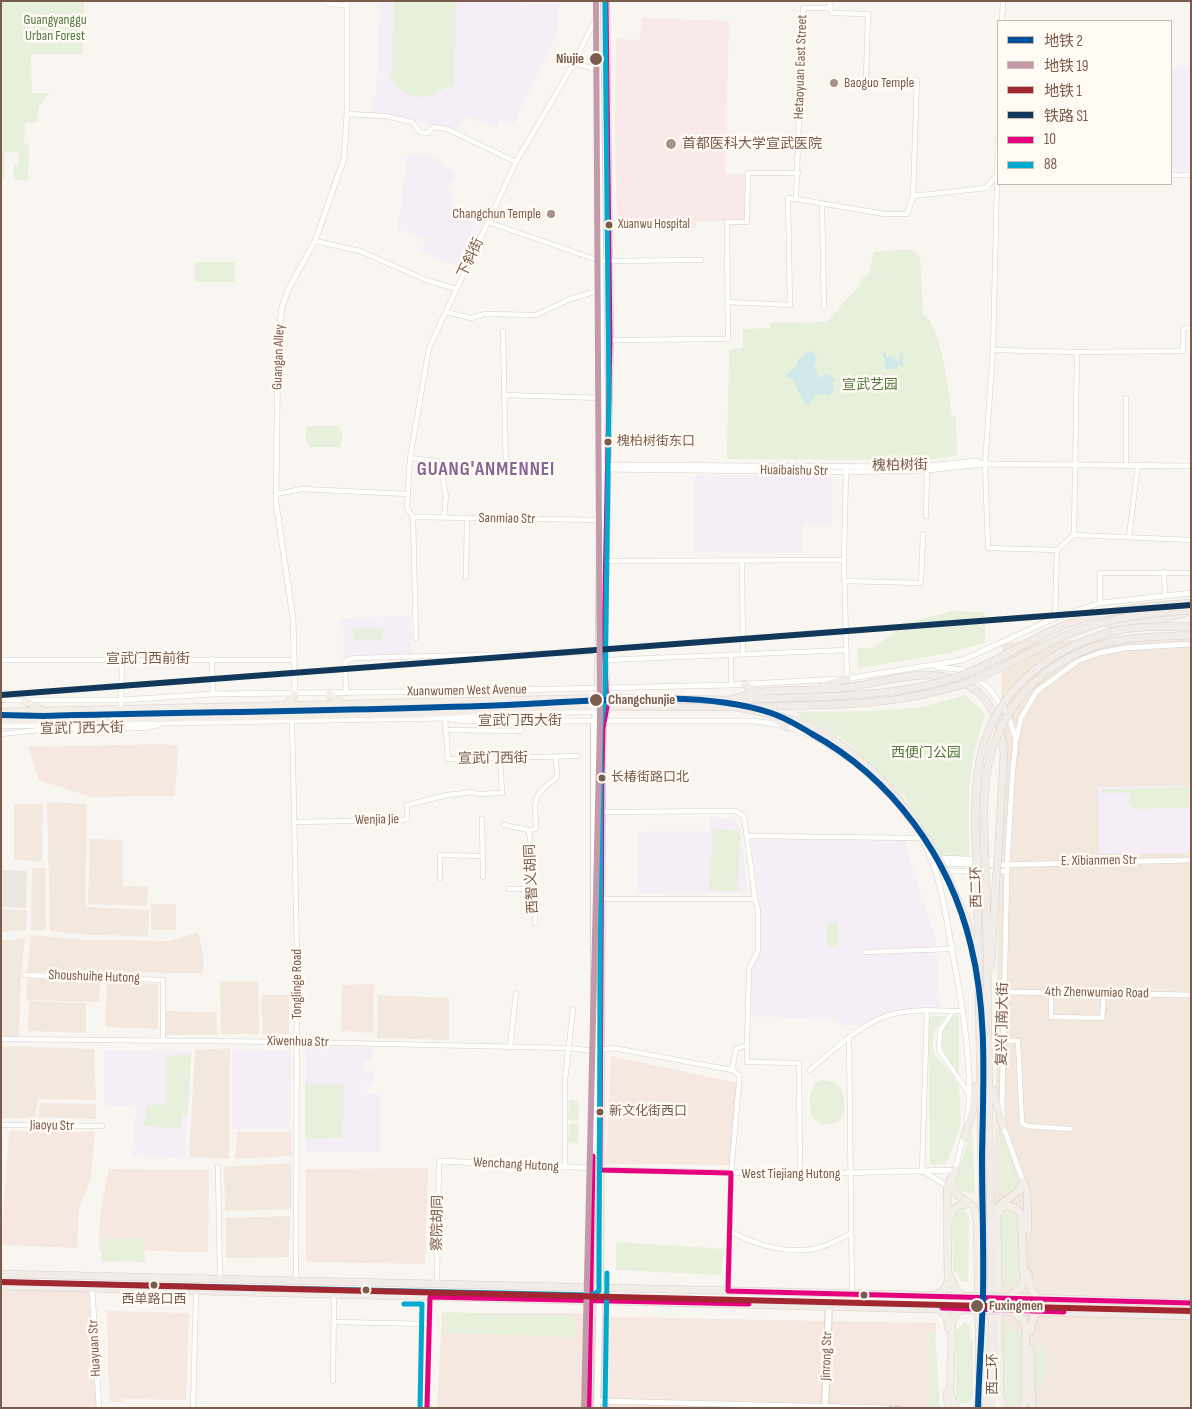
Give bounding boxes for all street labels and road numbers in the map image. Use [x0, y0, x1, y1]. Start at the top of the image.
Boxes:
street label: Hetaoyuan East Street [791, 14, 811, 120]
street label: 下斜街 [455, 235, 487, 281]
street label: Guangan Alley [269, 324, 289, 390]
street label: 槐柏树街 [872, 457, 928, 475]
street label: Huaibaishu Str [760, 462, 828, 480]
street label: Sanmiao Str [479, 510, 535, 528]
street label: 宣武门西前街 [106, 651, 190, 667]
street label: Xuanwumen West Avenue [407, 682, 527, 700]
street label: 宣武门西大街 [478, 713, 562, 729]
street label: 宣武门西大街 [40, 720, 124, 738]
street label: 宣武门西街 [458, 750, 528, 768]
street label: Wenjia Jie [355, 811, 399, 829]
street label: 西智义胡同 [522, 844, 542, 914]
street label: E. Xibianmen Str [1061, 852, 1137, 870]
street label: 西二环 [968, 866, 986, 908]
street label: Tonglinge Road [289, 949, 305, 1019]
street label: Shoushuihe Hutong [48, 967, 140, 987]
street label: 复兴门南大街 [994, 982, 1012, 1066]
street label: 4th Zhenwumiao Road [1045, 984, 1149, 1002]
street label: Xiwenhua Str [267, 1033, 329, 1051]
street label: Jiaoyu Str [30, 1117, 74, 1135]
street label: Wenchang Hutong [473, 1154, 559, 1176]
street label: West Tiejiang Hutong [742, 1166, 840, 1182]
street label: 察院胡同 [429, 1195, 447, 1251]
street label: Huayuan Str [85, 1319, 105, 1377]
street label: Jinrong Str [818, 1331, 836, 1381]
street label: 西二环 [985, 1353, 1001, 1395]

